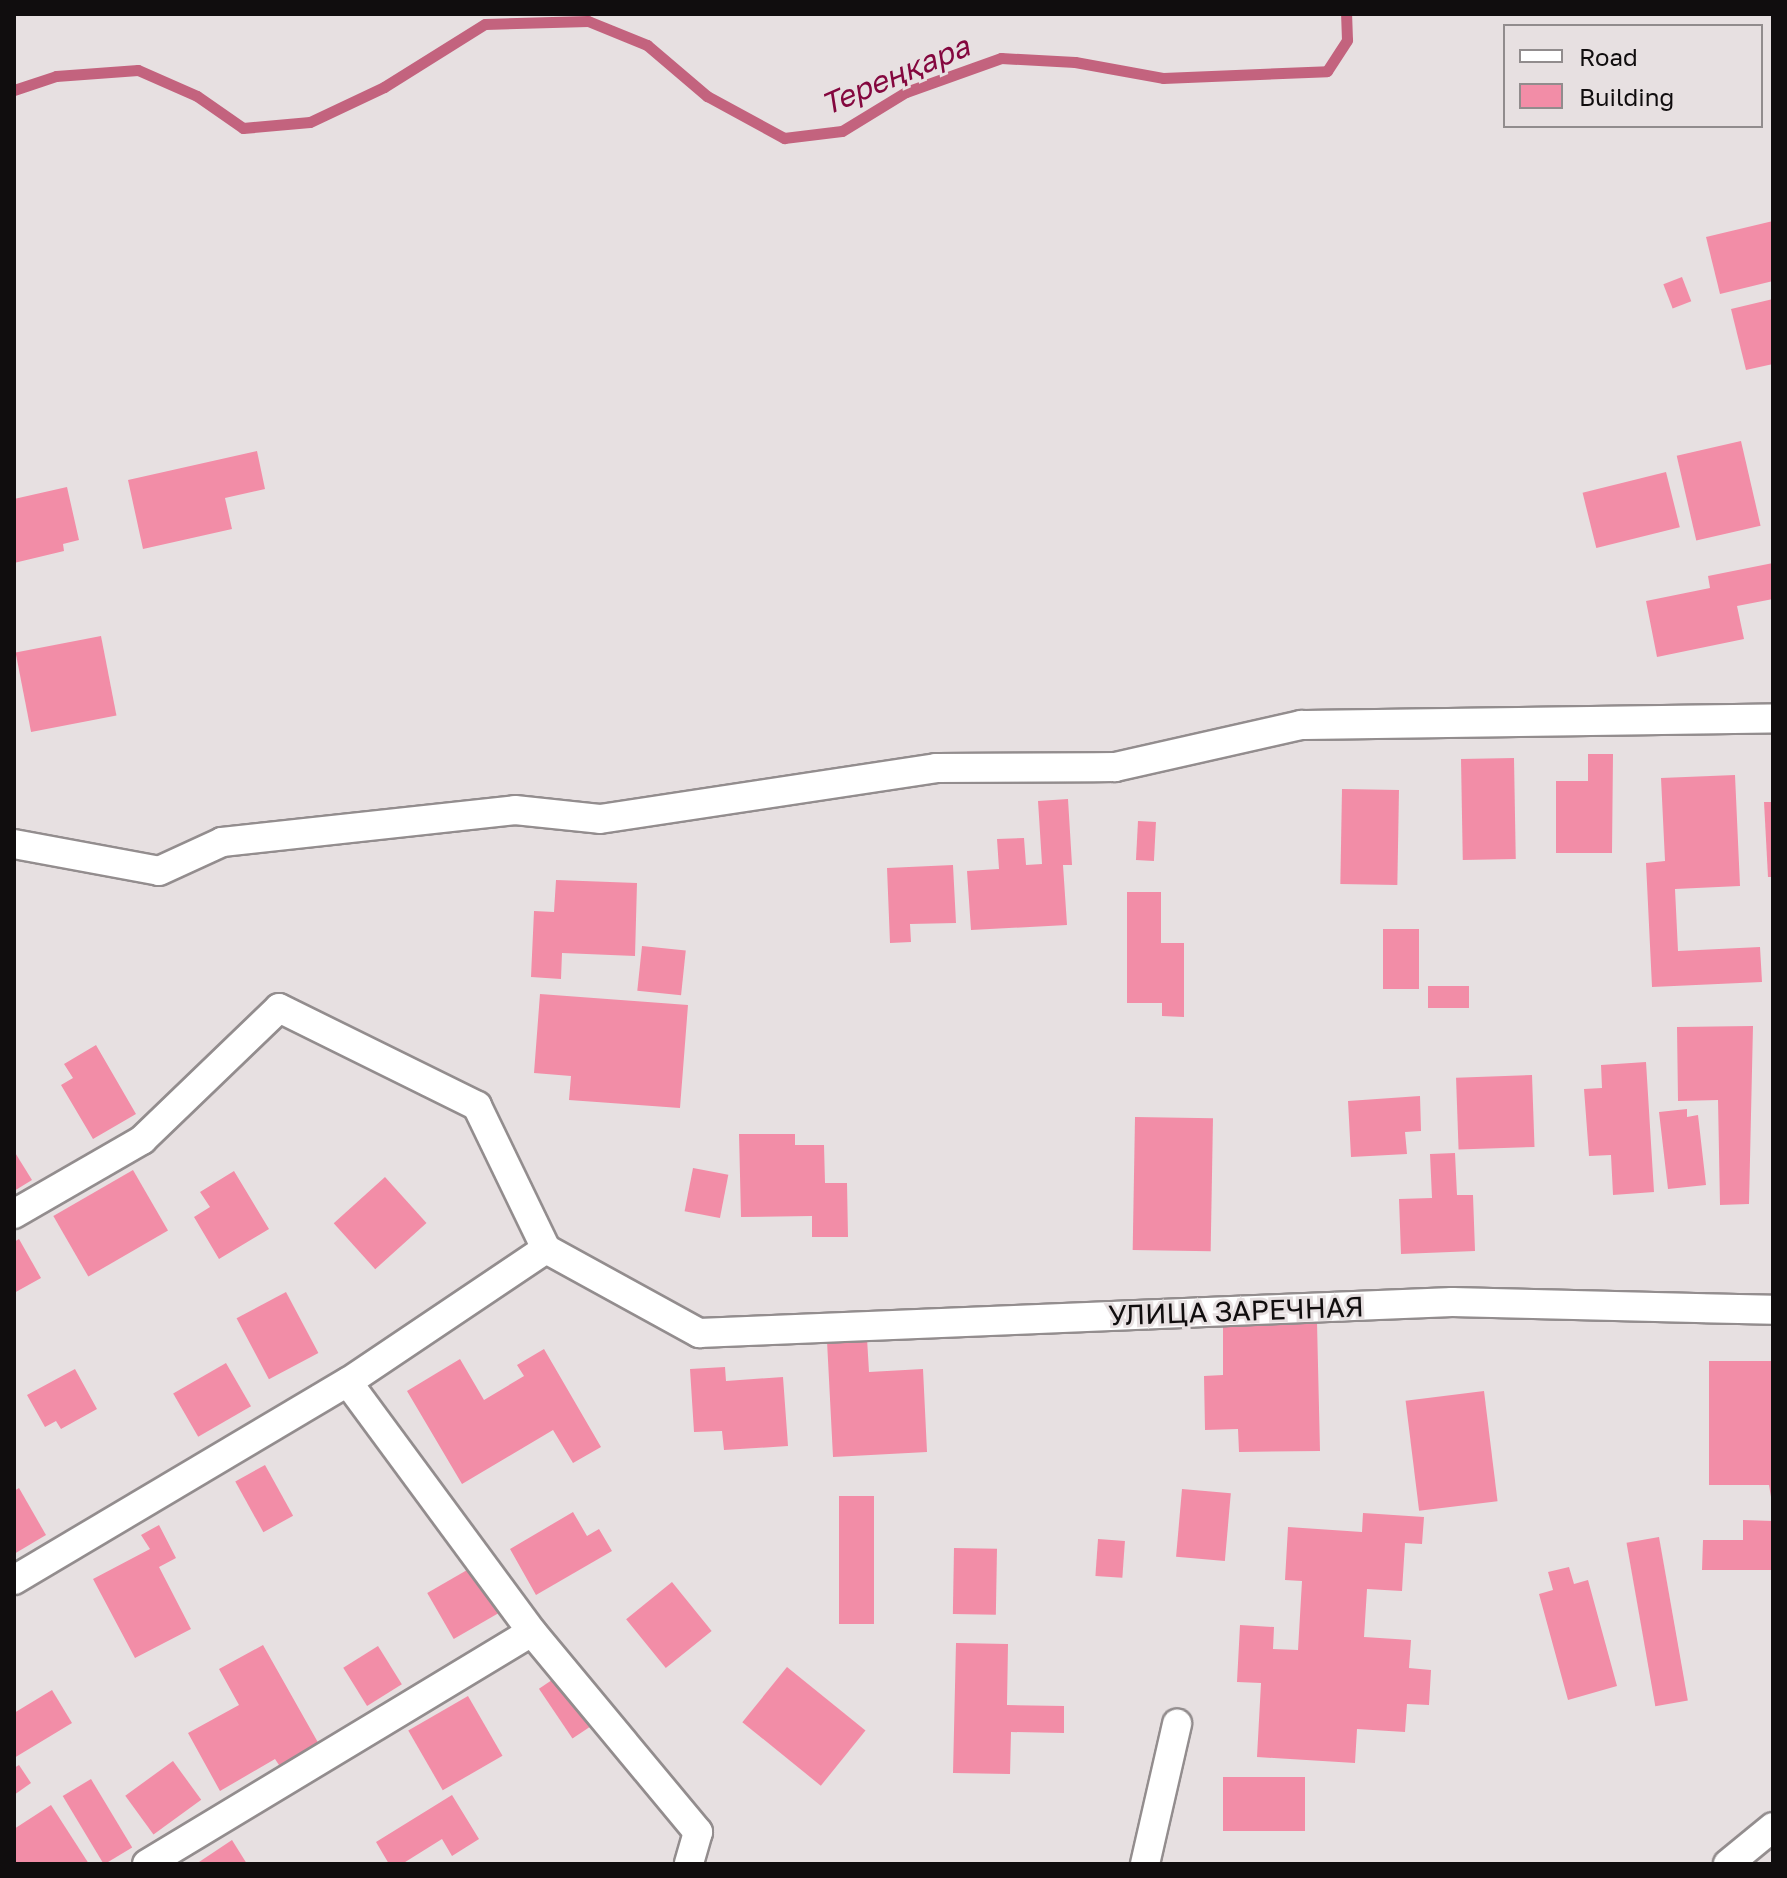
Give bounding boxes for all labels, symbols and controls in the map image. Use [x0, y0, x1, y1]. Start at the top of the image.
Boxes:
legend [1503, 24, 1763, 128]
water label: Тереңқара [815, 28, 975, 122]
text: Road [1579, 42, 1638, 71]
text: Building [1579, 82, 1674, 111]
street label: УЛИЦА ЗАРЕЧНАЯ [1108, 1290, 1364, 1332]

